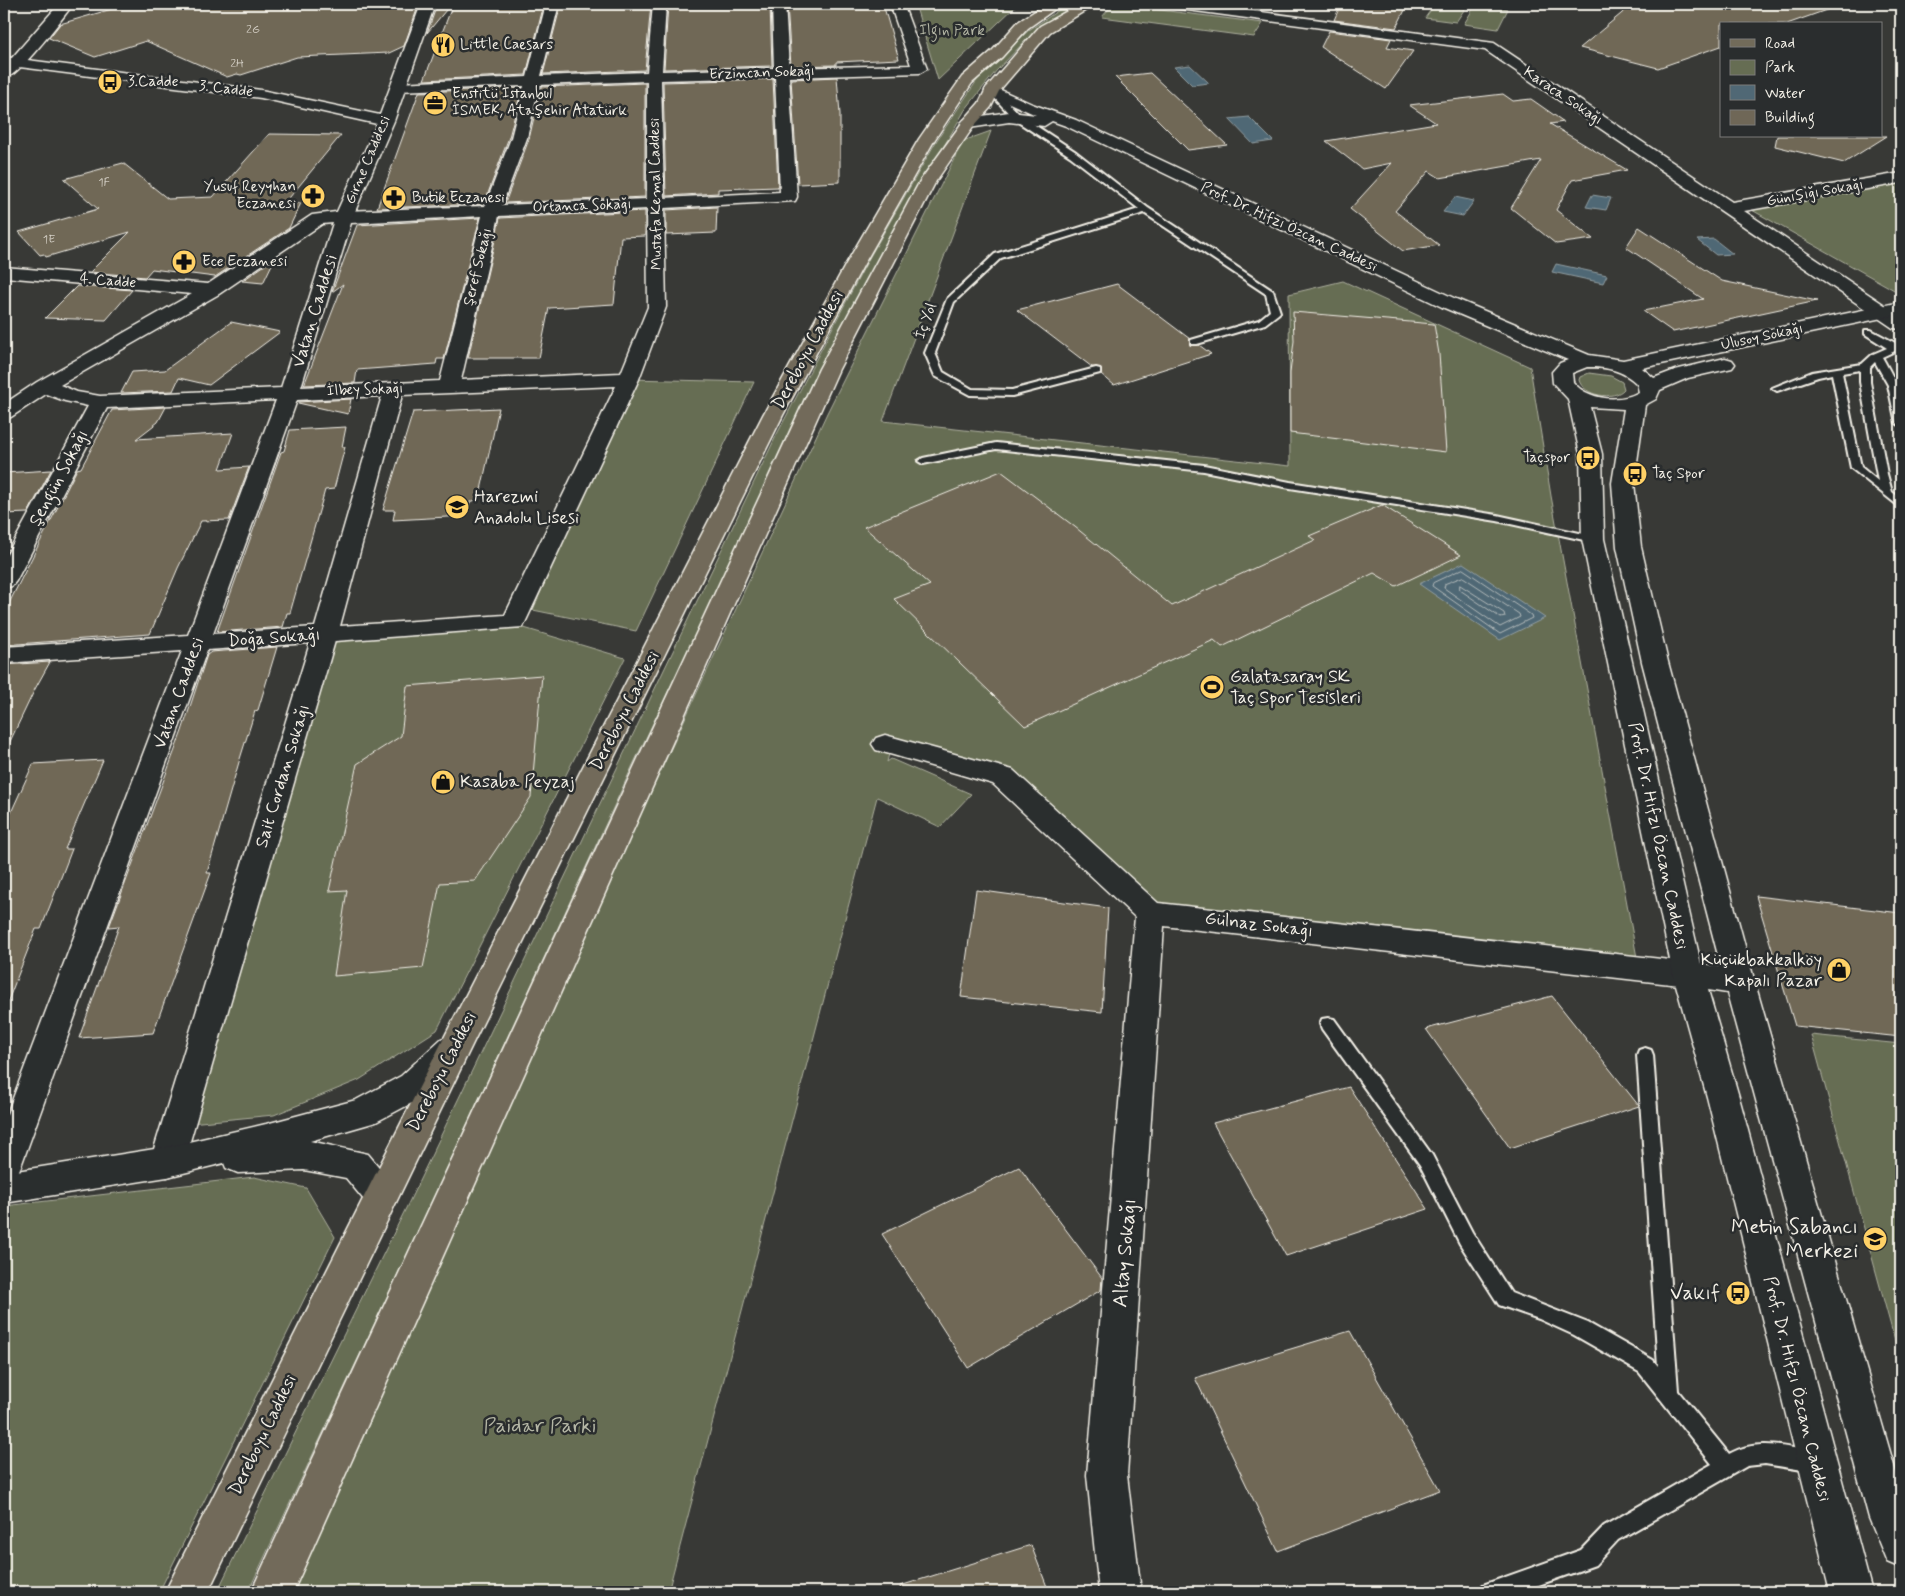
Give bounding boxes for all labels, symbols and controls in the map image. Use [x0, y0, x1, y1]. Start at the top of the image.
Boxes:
park label: Ilgın Park [919, 21, 985, 42]
house number: 2G [246, 22, 260, 38]
legend [1720, 22, 1882, 138]
restaurant icon: Little Caesars [430, 32, 456, 58]
text: Road [1765, 34, 1795, 54]
place label: Little Caesars [460, 35, 553, 55]
house number: 2H [230, 56, 244, 72]
text: Park [1765, 58, 1795, 78]
street label: Erzincan Sokağı [709, 61, 815, 85]
street label: Karaca Sokağı [1519, 62, 1607, 130]
bus stop icon: 3.Cadde [97, 69, 123, 95]
place label: 3.Cadde [128, 72, 179, 92]
street label: 3. Cadde [198, 76, 254, 102]
place label: Enstitü İstanbul İSMEK, Ataşehir Atatürk [452, 84, 627, 121]
text: Water [1765, 84, 1805, 104]
office icon: Enstitü İstanbul İSMEK, Ataşehir Atatürk [422, 90, 448, 116]
text: Building [1765, 108, 1815, 129]
street label: Girne Caddesi [340, 113, 396, 207]
street label: Mustafa Kemal Caddesi [645, 118, 667, 270]
house number: 1F [98, 175, 110, 191]
street label: Günışığı Sokağı [1765, 175, 1865, 211]
place label: Yusuf Reyyhan Eczanesi [204, 177, 296, 214]
street label: Prof. Dr. Hıfzı Özcan Caddesi [1197, 177, 1381, 277]
pharmacy icon: Yusuf Reyyhan Eczanesi [300, 183, 326, 209]
pharmacy icon: Butik Eczanesi [381, 185, 407, 211]
place label: Butik Eczanesi [412, 188, 505, 208]
street label: Ortanca Sokağı [532, 194, 632, 218]
street label: Şeref Sokağı [459, 226, 497, 308]
house number: 1E [43, 232, 55, 248]
pharmacy icon: Ece Eczanesi [171, 249, 197, 275]
place label: Ece Eczanesi [202, 252, 287, 272]
street label: Vatan Caddesi [286, 252, 344, 370]
street label: 4. Cadde [79, 269, 137, 293]
street label: Dereboyu Caddesi [767, 286, 849, 414]
street label: İç Yol [910, 300, 942, 342]
street label: Ulusoy Sokağı [1719, 319, 1805, 355]
street label: İlbey Sokağı [326, 379, 404, 401]
street label: Şengün Sokağı [23, 425, 96, 532]
bus stop icon: Taçspor [1575, 445, 1601, 471]
place label: Taçspor [1523, 448, 1570, 468]
bus stop icon: Taç Spor [1622, 461, 1648, 487]
place label: Taç Spor [1652, 464, 1705, 484]
place label: Harezmi Anadolu Lisesi [474, 485, 579, 530]
school or university icon: Harezmi Anadolu Lisesi [444, 494, 470, 520]
street label: Doğa Sokağı [227, 623, 321, 653]
street label: Vatan Caddesi [148, 634, 210, 752]
street label: Dereboyu Caddesi [584, 647, 666, 775]
place label: Galatasaray SK Taç Spor Tesisleri [1230, 665, 1361, 710]
sports icon: Galatasaray SK Taç Spor Tesisleri [1199, 674, 1225, 700]
street label: Sait Cordan Sokağı [250, 701, 316, 851]
street label: Prof. Dr. Hıfzı Özcan Caddesi [1622, 720, 1694, 952]
shop icon: Kasaba Peyzaj [430, 769, 456, 795]
place label: Kasaba Peyzaj [460, 770, 575, 794]
street label: Gülnaz Sokağı [1204, 906, 1314, 944]
place label: Küçükbakkalköy Kapalı Pazar [1700, 948, 1823, 993]
shop icon: Küçükbakkalköy Kapalı Pazar [1826, 957, 1852, 983]
street label: Dereboyu Caddesi [401, 1008, 483, 1136]
street label: Altay Sokağı [1106, 1197, 1144, 1309]
place label: Metin Sabancı Merkezi [1731, 1213, 1858, 1265]
school or university icon: Metin Sabancı Merkezi [1862, 1226, 1888, 1252]
street label: Prof. Dr. Hıfzı Özcan Caddesi [1757, 1274, 1837, 1504]
place label: Vakıf [1670, 1279, 1720, 1307]
bus stop icon: Vakıf [1725, 1280, 1751, 1306]
street label: Dereboyu Caddesi [223, 1371, 303, 1499]
park label: Paidar Parki [484, 1412, 596, 1440]

